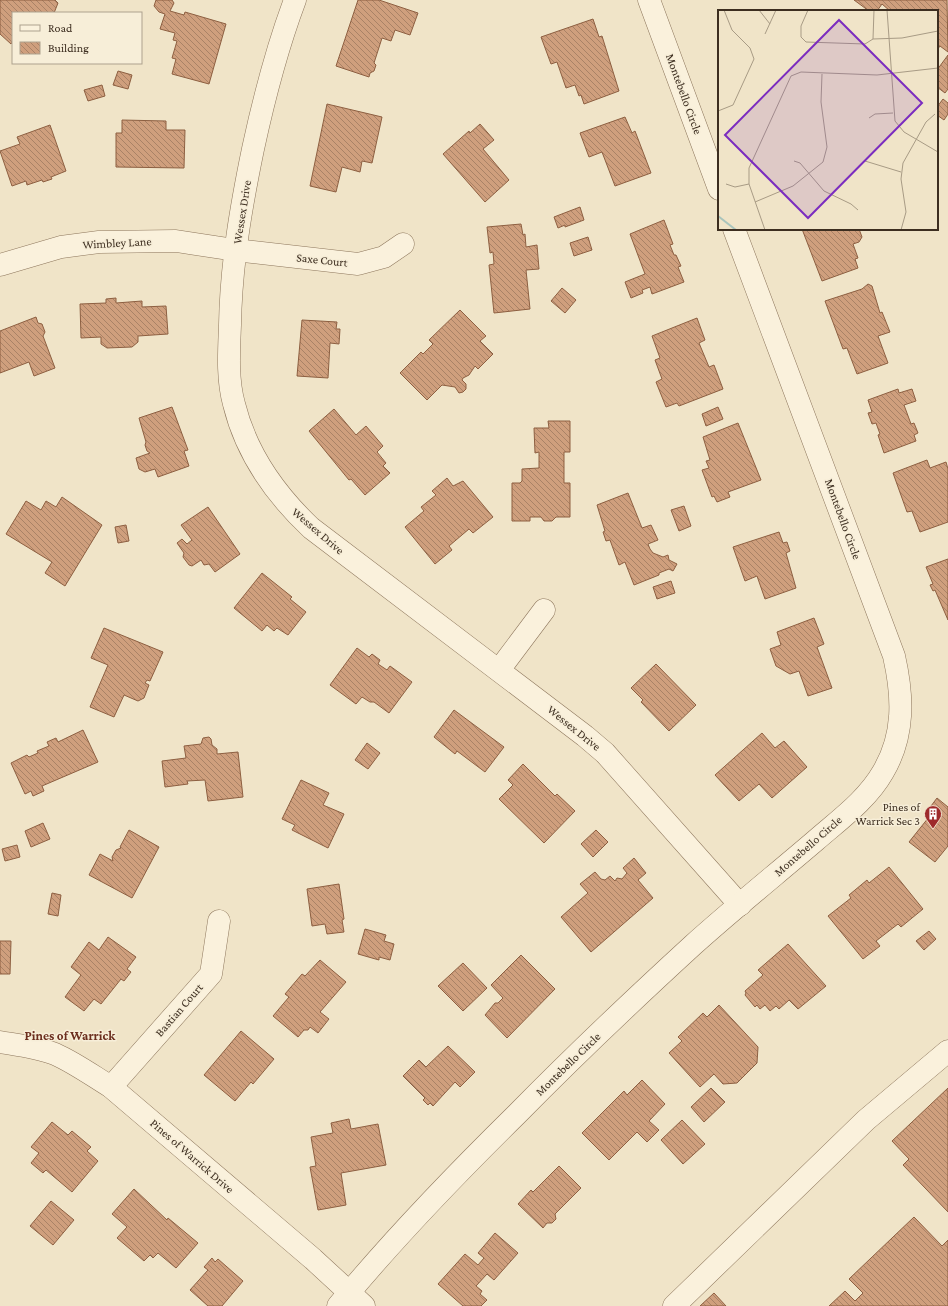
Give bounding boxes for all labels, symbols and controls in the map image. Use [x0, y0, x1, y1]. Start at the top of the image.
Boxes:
inset map [718, 10, 938, 230]
legend [12, 12, 142, 64]
text: Road [48, 21, 73, 35]
text: Building [48, 41, 89, 55]
street label: Montebello Circle [663, 52, 705, 136]
street label: Wessex Drive [230, 179, 254, 245]
street label: Wimbley Lane [82, 234, 152, 252]
street label: Saxe Court [296, 250, 349, 270]
street label: Montebello Circle [822, 477, 864, 561]
street label: Wessex Drive [289, 505, 347, 557]
street label: Wessex Drive [545, 702, 603, 754]
place label: Pines of Warrick Sec 3 [856, 800, 921, 828]
building icon: Pines of Warrick Sec 3 [923, 804, 943, 829]
street label: Montebello Circle [771, 813, 845, 879]
street label: Bastian Court [152, 980, 207, 1039]
district label: Pines of Warrick [25, 1028, 116, 1043]
street label: Montebello Circle [533, 1029, 603, 1099]
street label: Pines of Warrick Drive [147, 1116, 237, 1196]

